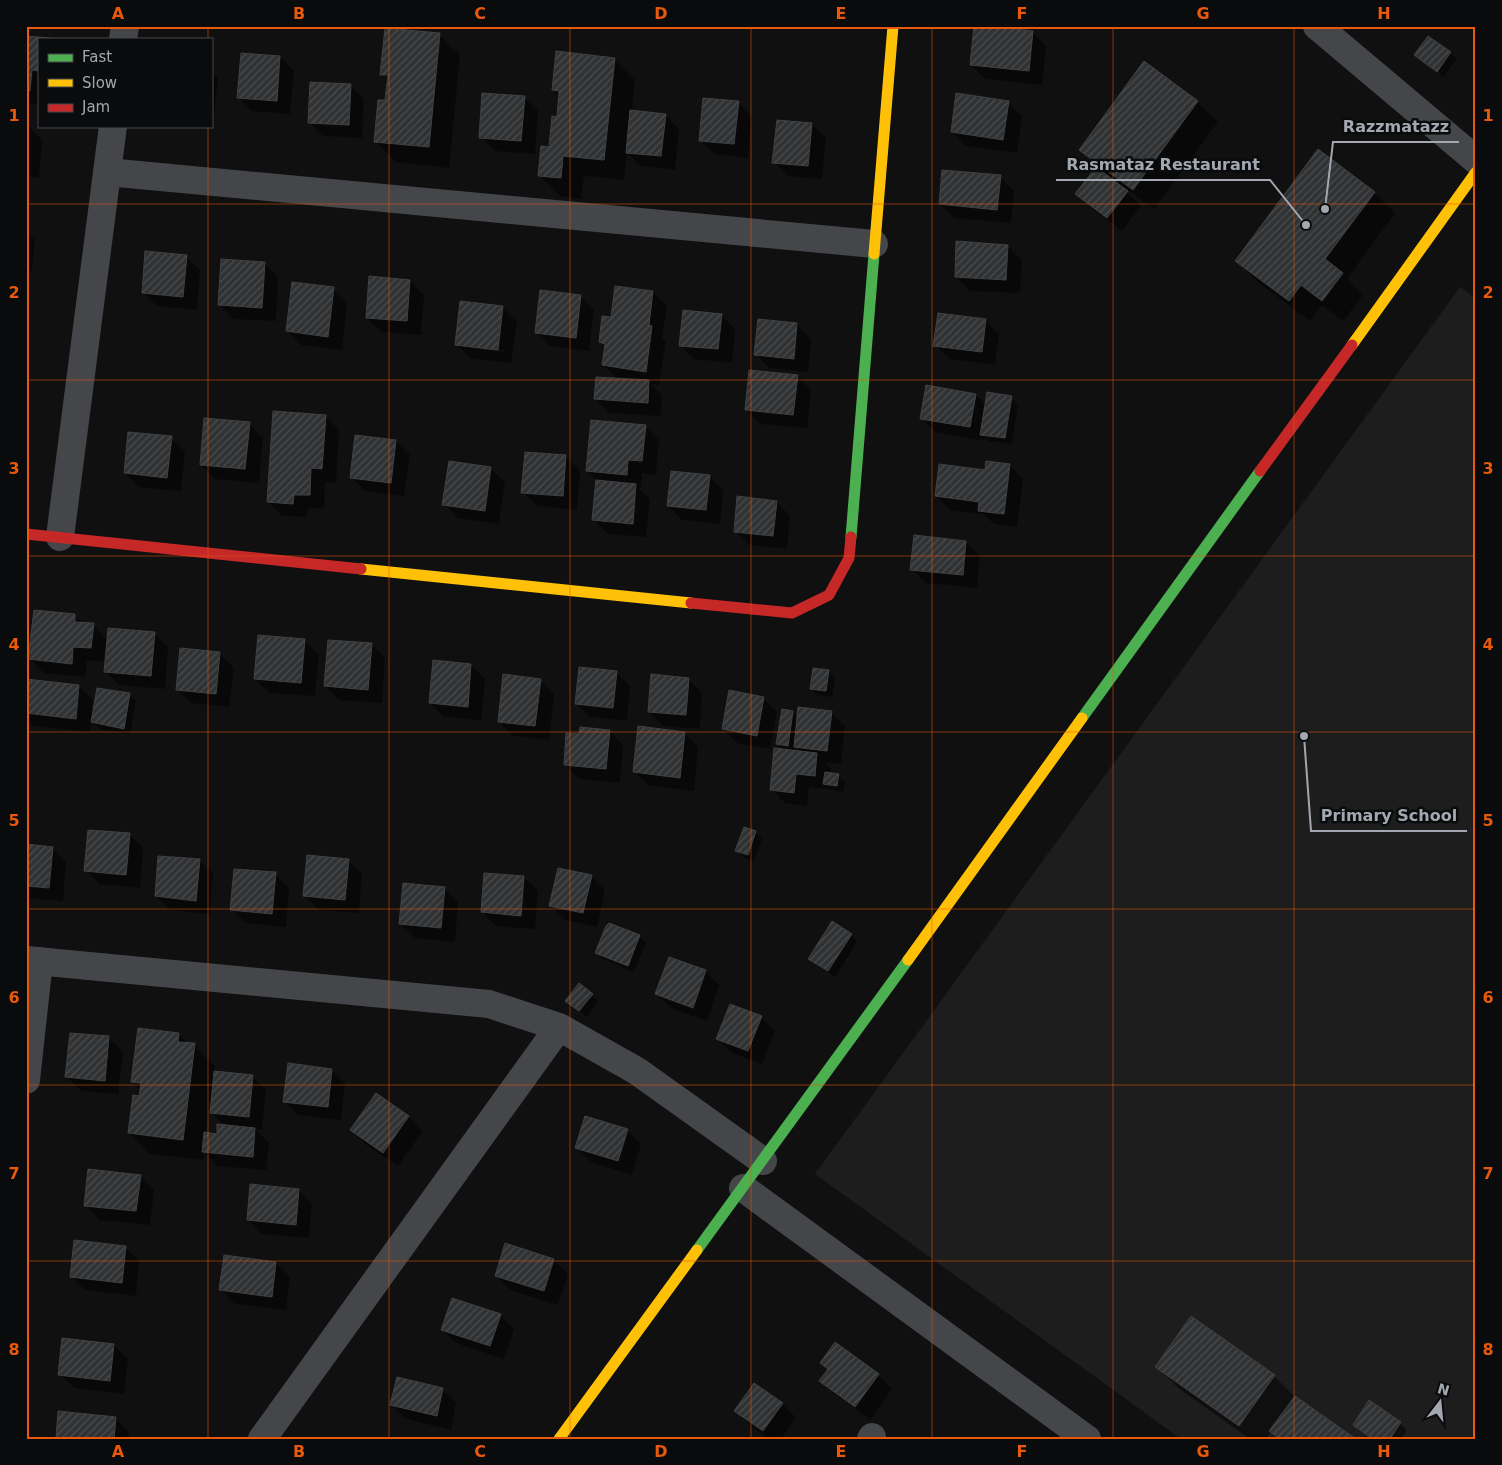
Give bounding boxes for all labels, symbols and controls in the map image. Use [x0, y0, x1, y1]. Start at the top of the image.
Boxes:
text: A [112, 4, 125, 23]
text: B [293, 4, 305, 23]
text: C [474, 4, 486, 23]
text: D [654, 4, 668, 23]
text: E [836, 4, 846, 23]
text: F [1017, 4, 1027, 23]
text: G [1196, 4, 1210, 23]
text: H [1377, 4, 1391, 23]
legend [38, 38, 212, 128]
text: Fast [82, 48, 112, 66]
text: Slow [82, 74, 117, 92]
text: Jam [81, 98, 110, 116]
text: 1 [8, 106, 20, 125]
text: 1 [1482, 106, 1494, 125]
callout: Razzmatazz [1333, 111, 1459, 142]
text: Razzmatazz [1343, 117, 1449, 136]
callout: Rasmataz Restaurant [1056, 149, 1270, 180]
text: Rasmataz Restaurant [1066, 155, 1260, 174]
text: 2 [8, 283, 20, 302]
text: 2 [1482, 283, 1494, 302]
text: 3 [8, 459, 20, 478]
text: 3 [1482, 459, 1494, 478]
text: 4 [8, 635, 20, 654]
text: 4 [1482, 635, 1494, 654]
callout: Primary School [1311, 800, 1467, 831]
text: Primary School [1321, 806, 1457, 825]
text: 5 [8, 811, 20, 830]
text: 5 [1482, 811, 1494, 830]
text: 6 [8, 988, 20, 1007]
text: 6 [1482, 988, 1494, 1007]
text: 7 [8, 1164, 20, 1183]
text: 7 [1482, 1164, 1494, 1183]
text: 8 [8, 1340, 20, 1359]
text: 8 [1482, 1340, 1494, 1359]
north arrow [1414, 1378, 1464, 1428]
text: N [1436, 1380, 1451, 1399]
text: A [112, 1442, 125, 1461]
text: B [293, 1442, 305, 1461]
text: C [474, 1442, 486, 1461]
text: D [654, 1442, 668, 1461]
text: E [836, 1442, 846, 1461]
text: F [1017, 1442, 1027, 1461]
text: G [1196, 1442, 1210, 1461]
text: H [1377, 1442, 1391, 1461]

